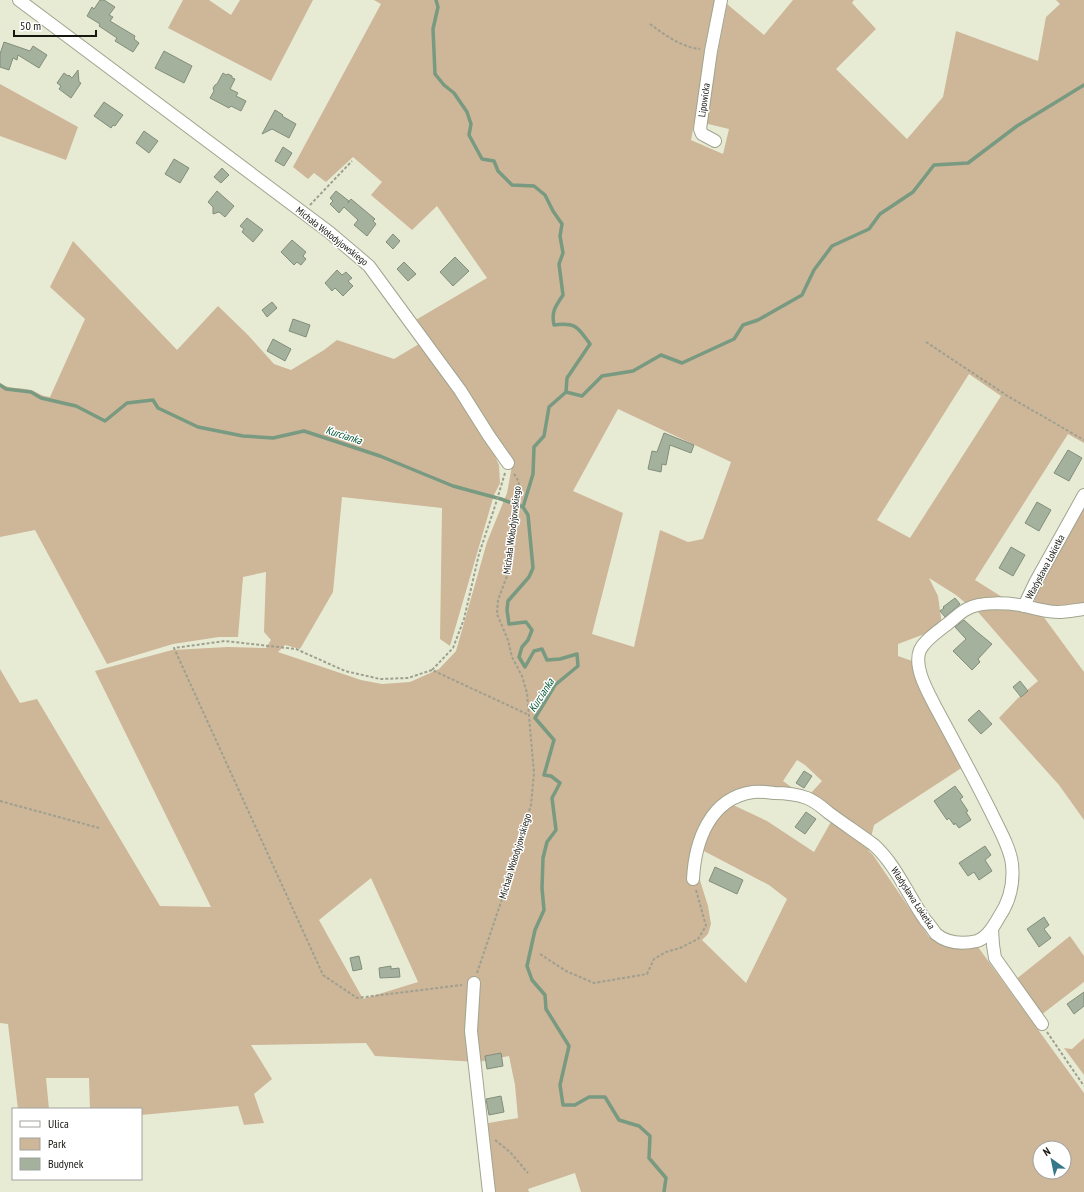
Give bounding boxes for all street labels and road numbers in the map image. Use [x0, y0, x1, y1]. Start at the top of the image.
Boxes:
street label: Lipowicka [695, 82, 713, 118]
street label: Michała Wołodyjowskiego [293, 204, 371, 268]
street label: Michała Wołodyjowskiego [500, 485, 524, 575]
street label: Władysława Łokietka [1022, 532, 1068, 602]
street label: Michała Wołodyjowskiego [496, 812, 534, 900]
street label: Władysława Łokietka [888, 864, 938, 932]

